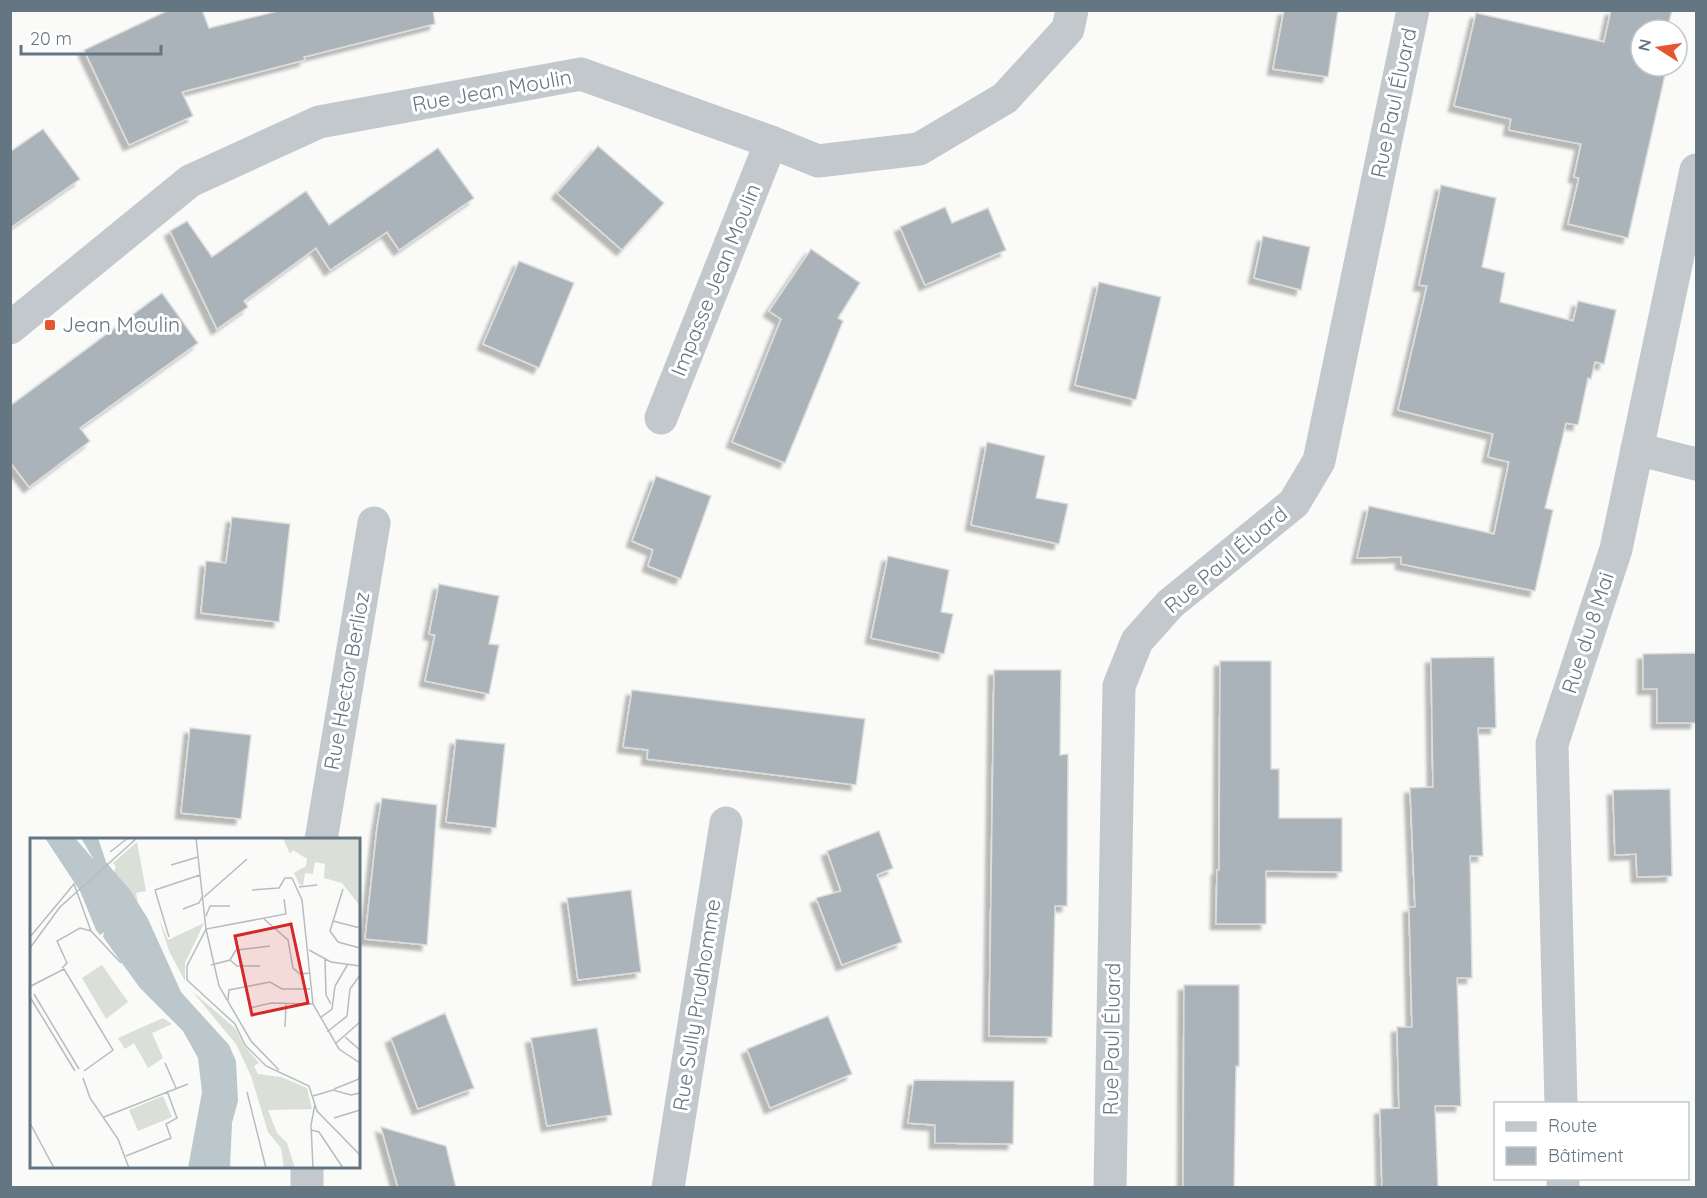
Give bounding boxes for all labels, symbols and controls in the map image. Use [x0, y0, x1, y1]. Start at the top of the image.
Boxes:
scale bar [21, 18, 160, 56]
north arrow [1629, 18, 1689, 78]
street label: Rue Paul Éluard [1364, 25, 1422, 180]
text: 20 m [30, 27, 72, 50]
text: N [1633, 37, 1655, 53]
street label: Rue Jean Moulin [410, 63, 574, 117]
street label: Impasse Jean Moulin [665, 180, 766, 380]
place label: Jean Moulin [62, 311, 180, 337]
marker: Jean Moulin [43, 318, 57, 332]
street label: Rue Paul Éluard [1159, 500, 1292, 618]
street label: Rue du 8 Mai [1555, 569, 1619, 697]
street label: Rue Hector Berlioz [318, 590, 374, 772]
inset map [30, 838, 360, 1168]
street label: Rue Sully Prudhomme [666, 897, 726, 1113]
street label: Rue Paul Éluard [1097, 963, 1125, 1115]
legend [1494, 1102, 1689, 1180]
text: Route [1548, 1114, 1597, 1137]
text: Bâtiment [1548, 1144, 1624, 1167]

